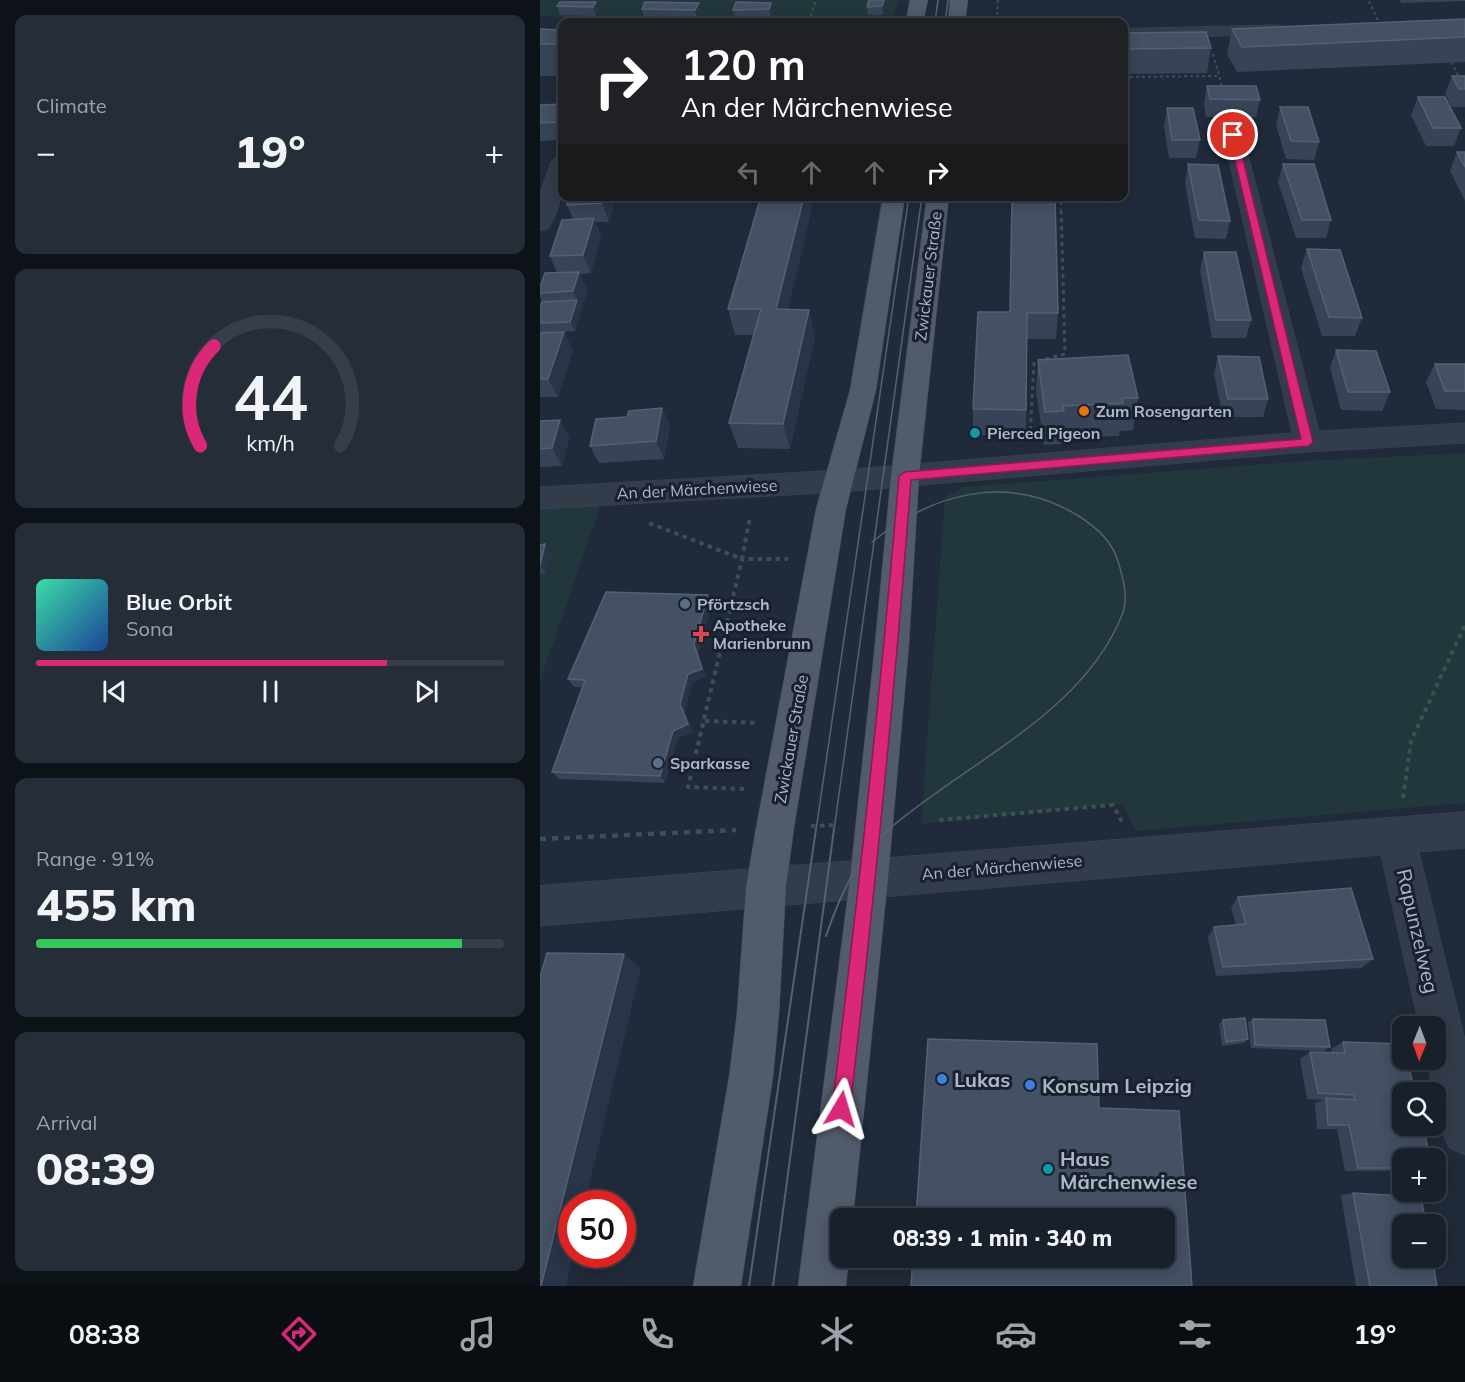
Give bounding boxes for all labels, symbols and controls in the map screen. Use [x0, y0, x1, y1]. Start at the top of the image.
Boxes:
text: 120 m [681, 38, 806, 91]
icon: right [582, 42, 660, 120]
text: An der Märchenwiese [681, 90, 953, 124]
text: Climate [36, 93, 107, 118]
pin [1207, 109, 1258, 160]
icon: arrive [1216, 118, 1249, 151]
text: 19° [234, 123, 306, 179]
text: − [36, 131, 56, 172]
text: + [484, 131, 504, 172]
icon: left [732, 156, 765, 189]
icon: ahead [795, 156, 828, 189]
icon: ahead [858, 156, 891, 189]
icon: right [921, 156, 954, 189]
street label: Zwickauer Straße [910, 210, 946, 342]
text: 44 [233, 357, 307, 436]
place label: Zum Rosengarten [1096, 401, 1232, 421]
marker: Zum Rosengarten [1077, 404, 1091, 418]
place label: Pierced Pigeon [987, 423, 1100, 443]
marker: Pierced Pigeon [968, 426, 982, 440]
text: km/h [246, 429, 294, 456]
street label: An der Märchenwiese [616, 475, 778, 503]
text: Blue Orbit [126, 588, 232, 616]
place label: Pförtzsch [697, 594, 770, 614]
marker: Pförtzsch [678, 597, 692, 611]
place label: Apotheke Marienbrunn [713, 615, 811, 653]
text: Sona [126, 616, 174, 641]
marker: Apotheke Marienbrunn [694, 627, 708, 641]
street label: Zwickauer Straße [770, 673, 812, 805]
icon: previous [98, 675, 131, 708]
icon: pause [254, 675, 287, 708]
icon: next [410, 675, 443, 708]
place label: Sparkasse [670, 753, 750, 773]
marker: Sparkasse [651, 756, 665, 770]
text: Range · 91% [36, 846, 154, 871]
street label: An der Märchenwiese [921, 850, 1083, 884]
street label: Rapunzelweg [1392, 866, 1444, 996]
text: 455 km [36, 876, 197, 932]
north arrow [1392, 1016, 1446, 1070]
map controls [1392, 1016, 1446, 1268]
place label: Lukas [954, 1067, 1010, 1092]
marker: Lukas [935, 1072, 949, 1086]
place label: Konsum Leipzig [1042, 1073, 1192, 1098]
position arrow [809, 1077, 873, 1141]
marker: Konsum Leipzig [1023, 1078, 1037, 1092]
button: search [1392, 1082, 1446, 1136]
text: Arrival [36, 1110, 97, 1135]
text: 08:39 [36, 1140, 156, 1196]
place label: Haus Märchenwiese [1060, 1146, 1197, 1194]
button: + [1392, 1148, 1446, 1202]
marker: Haus Märchenwiese [1041, 1162, 1055, 1176]
speed limit sign: 50 [558, 1190, 636, 1268]
button: − [1392, 1214, 1446, 1268]
text: 08:39 · 1 min · 340 m [893, 1224, 1112, 1252]
icon: directions [278, 1313, 320, 1355]
icon: music [457, 1313, 499, 1355]
icon: phone [636, 1313, 678, 1355]
icon: climate [816, 1313, 858, 1355]
icon: car [995, 1313, 1037, 1355]
icon: filters [1174, 1313, 1216, 1355]
text: 08:38 [69, 1317, 140, 1351]
text: 19° [1354, 1317, 1396, 1351]

